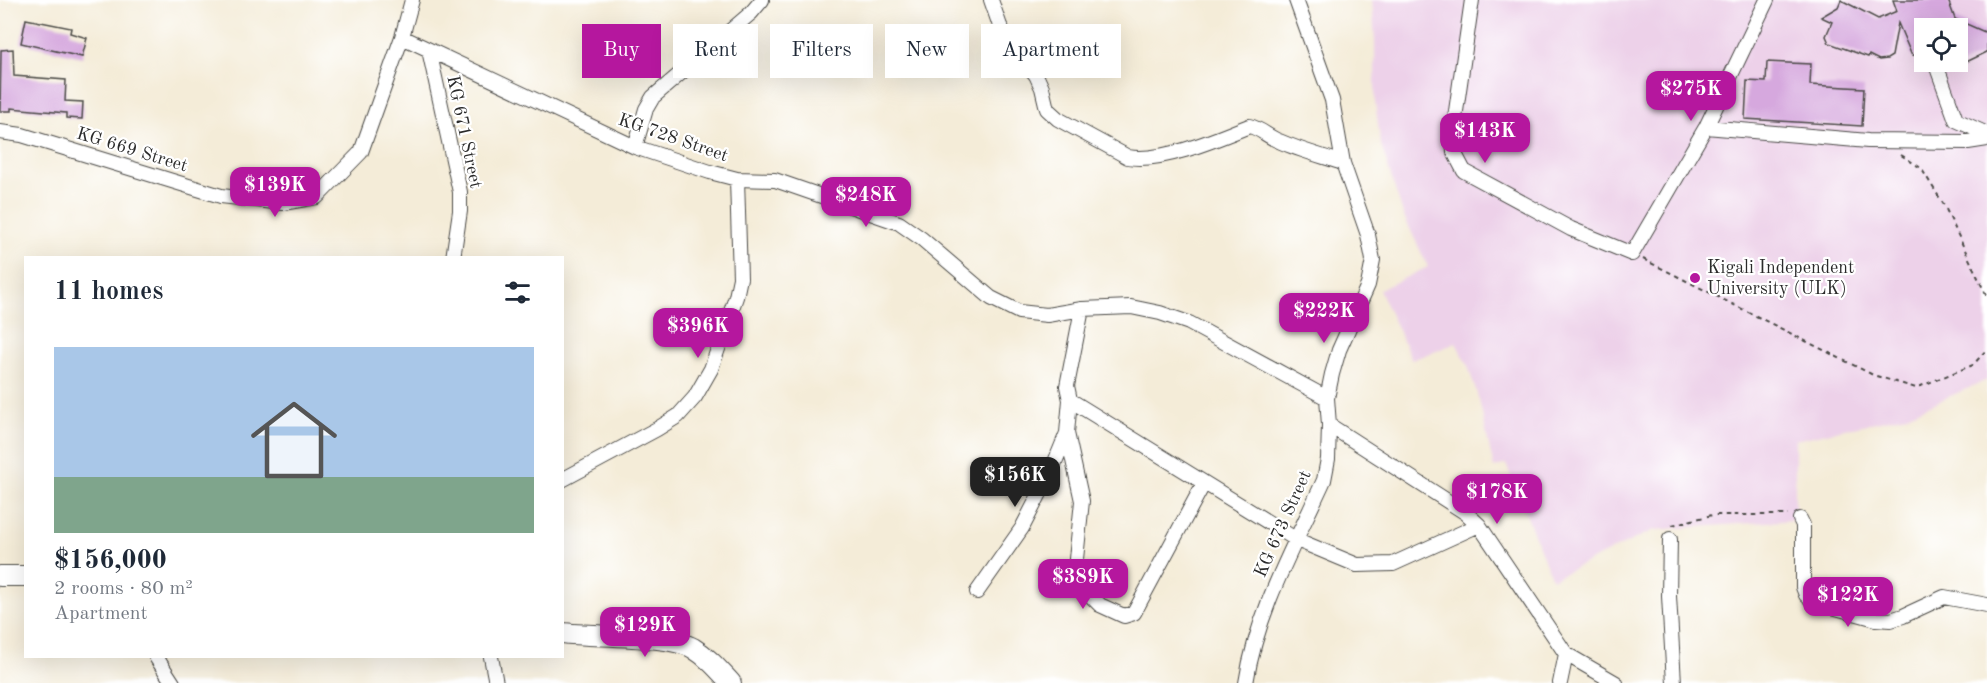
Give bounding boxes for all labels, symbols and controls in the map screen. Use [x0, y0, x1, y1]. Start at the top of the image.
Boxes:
map controls [1914, 18, 1968, 72]
button: locate [1914, 18, 1968, 72]
chip: Buy [582, 24, 661, 78]
chip: Rent [673, 24, 758, 78]
chip: Filters [770, 24, 873, 78]
chip: New [885, 24, 969, 78]
chip: Apartment [981, 24, 1121, 78]
pin: $275K [1649, 71, 1733, 122]
street label: KG 671 Street [443, 74, 485, 190]
text: $275K [1660, 80, 1722, 100]
street label: KG 728 Street [616, 111, 730, 165]
pin: $143K [1443, 113, 1527, 164]
text: $143K [1454, 122, 1516, 142]
street label: KG 669 Street [74, 125, 190, 175]
pin: $139K [233, 167, 317, 218]
text: $139K [244, 176, 306, 196]
pin: $248K [824, 177, 908, 228]
text: $248K [835, 186, 897, 206]
place label: Kigali Independent University (ULK) [1707, 259, 1854, 298]
marker: Kigali Independent University (ULK) [1688, 271, 1702, 285]
icon: filters [501, 276, 534, 309]
text: 11 homes [54, 279, 163, 305]
pin: $222K [1282, 293, 1366, 344]
text: $222K [1293, 302, 1355, 322]
pin: $396K [656, 308, 740, 359]
text: $396K [667, 317, 729, 337]
icon: home [240, 386, 348, 494]
pin: $156K [973, 457, 1057, 508]
text: $156K [984, 466, 1046, 486]
street label: KG 673 Street [1251, 468, 1315, 580]
pin: $178K [1455, 474, 1539, 525]
text: $178K [1466, 483, 1528, 503]
text: $156,000 [54, 548, 167, 574]
pin: $389K [1041, 559, 1125, 610]
text: $389K [1052, 568, 1114, 588]
pin: $122K [1806, 577, 1890, 628]
text: 2 rooms · 80 m² [54, 579, 193, 599]
text: $122K [1817, 586, 1879, 606]
text: Apartment [54, 604, 148, 624]
pin: $129K [603, 607, 687, 658]
text: $129K [614, 616, 676, 636]

